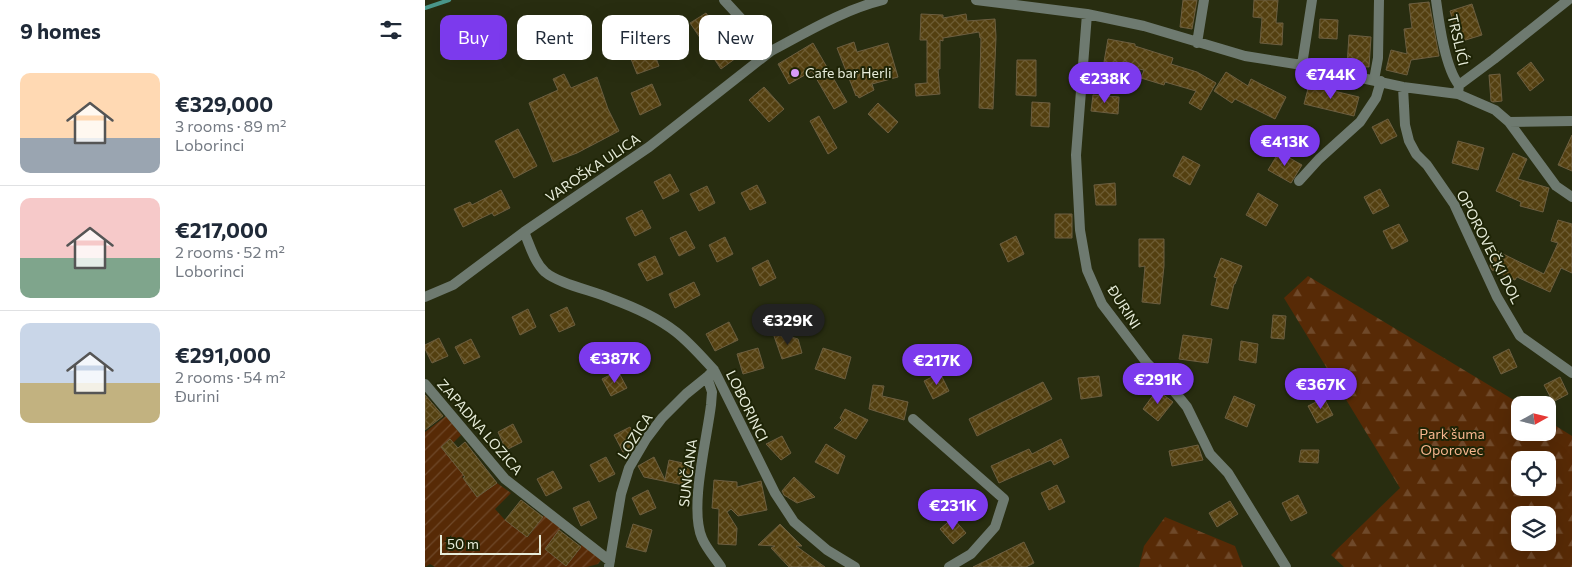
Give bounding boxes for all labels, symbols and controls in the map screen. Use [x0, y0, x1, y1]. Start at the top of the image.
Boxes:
street label: TRSLIĆI [1444, 13, 1473, 67]
chip: Buy [440, 15, 507, 60]
chip: Rent [517, 15, 592, 60]
chip: Filters [602, 15, 689, 60]
chip: New [699, 15, 772, 60]
icon: filters [377, 16, 405, 44]
text: 9 homes [20, 18, 101, 43]
pin: €744K [1296, 58, 1366, 100]
pin: €238K [1070, 62, 1140, 104]
place label: Cafe bar Herli [805, 64, 892, 81]
text: €744K [1306, 64, 1356, 83]
marker: Cafe bar Herli [789, 67, 801, 79]
text: €238K [1080, 68, 1130, 87]
text: €329,000 [175, 91, 273, 116]
icon: home [60, 93, 120, 153]
text: 3 rooms · 89 m² [175, 116, 286, 135]
pin: €413K [1250, 124, 1320, 167]
street label: VAROŠKA ULICA [542, 130, 643, 205]
text: €413K [1261, 131, 1309, 150]
text: Loborinci [175, 135, 244, 154]
street label: OPOROVEČKI DOL [1453, 187, 1525, 306]
text: €217,000 [175, 217, 268, 242]
icon: home [60, 218, 120, 278]
text: 2 rooms · 52 m² [175, 242, 285, 261]
text: Loborinci [175, 261, 244, 280]
street label: ĐURINI [1104, 281, 1145, 332]
pin: €329K [753, 304, 823, 346]
text: €329K [763, 310, 813, 329]
text: €291,000 [175, 342, 271, 367]
pin: €387K [580, 342, 650, 384]
icon: home [60, 343, 120, 403]
pin: €217K [902, 344, 972, 386]
text: €387K [590, 348, 640, 367]
text: €217K [913, 350, 961, 369]
pin: €291K [1123, 362, 1193, 405]
text: 2 rooms · 54 m² [175, 367, 286, 386]
street label: LOBORINCI [723, 367, 772, 444]
pin: €367K [1286, 368, 1356, 410]
text: €291K [1134, 369, 1182, 388]
text: €367K [1296, 374, 1346, 393]
street label: ZAPADNA LOZICA [434, 375, 527, 478]
text: Đurini [175, 386, 220, 405]
north arrow [1511, 396, 1556, 441]
map controls [1511, 396, 1556, 551]
street label: LOZICA [613, 409, 656, 462]
park label: Park šuma Oporovec [1419, 425, 1485, 458]
street label: SUNČANA [675, 438, 700, 508]
button: locate [1511, 451, 1556, 496]
pin: €231K [918, 488, 988, 531]
text: €231K [929, 495, 977, 514]
button: layers [1511, 506, 1556, 551]
scale bar [440, 532, 541, 555]
text: 50 m [447, 535, 479, 552]

